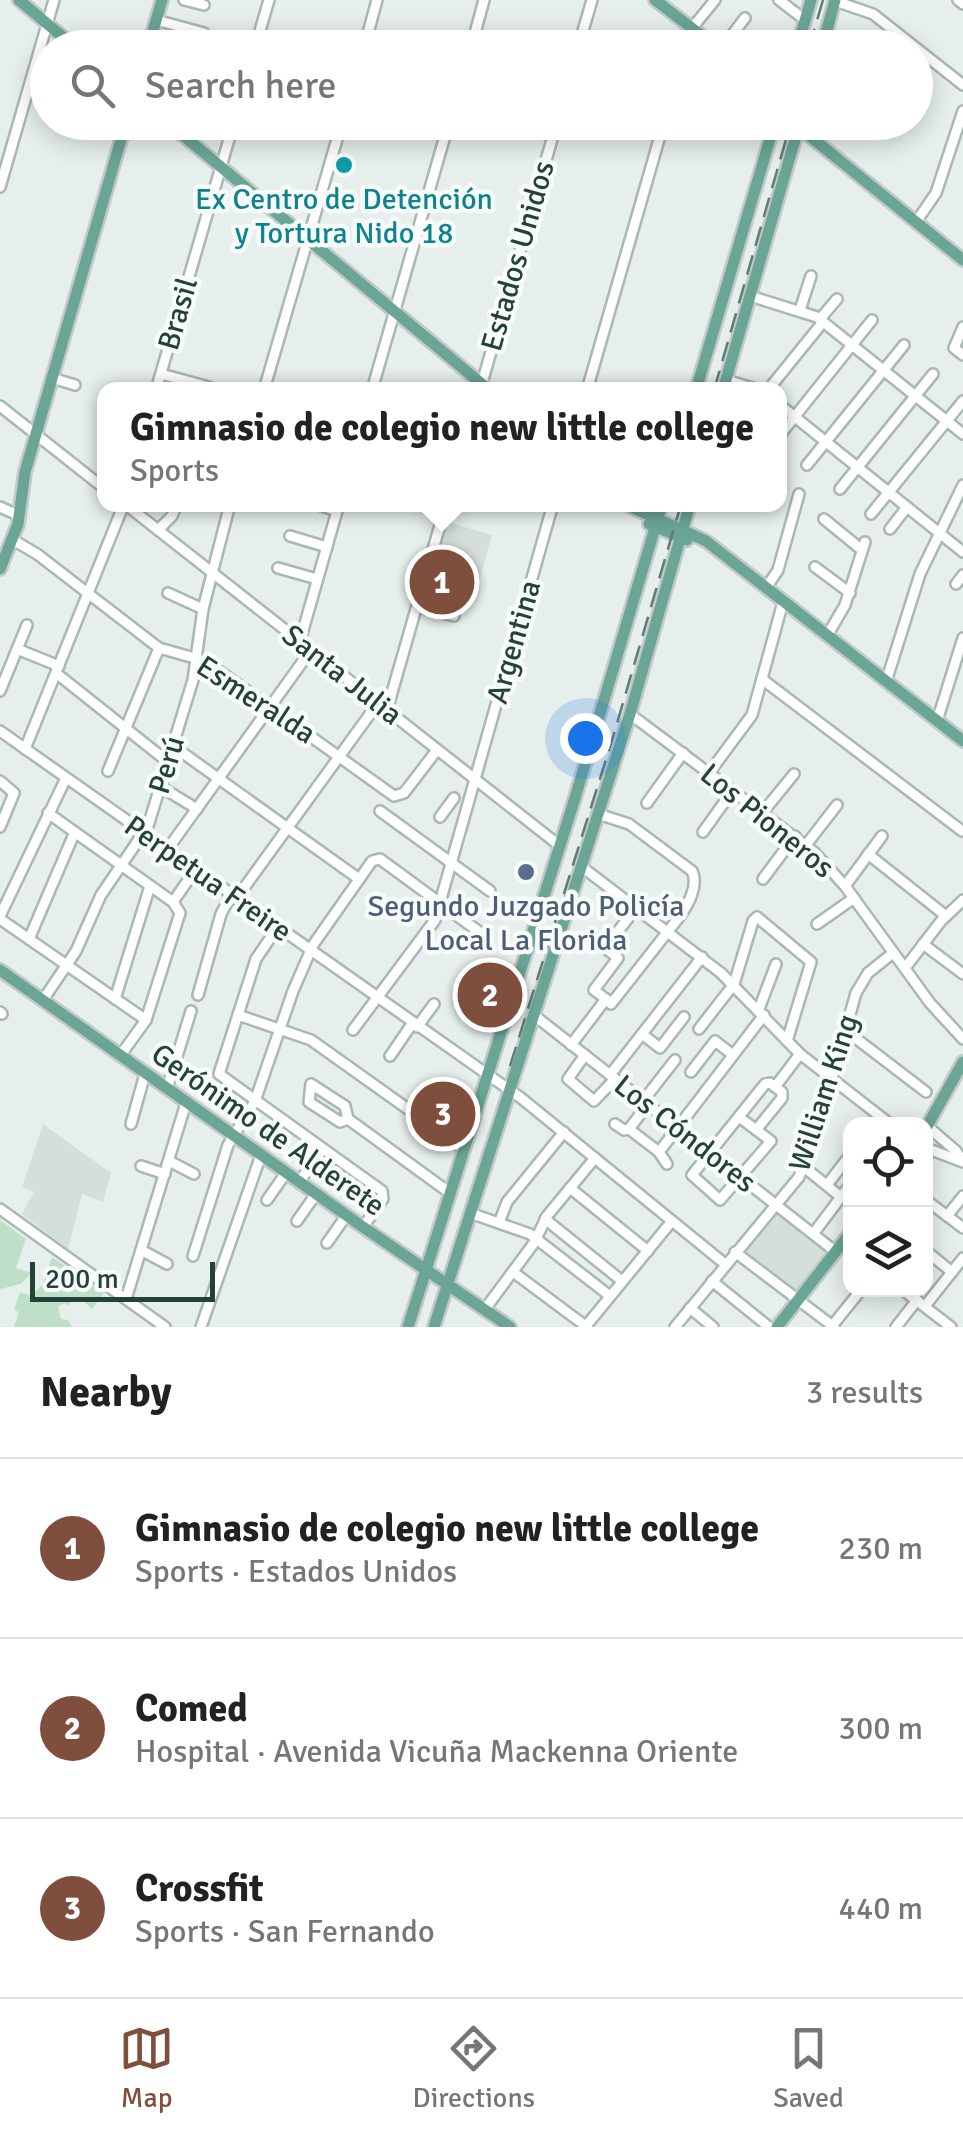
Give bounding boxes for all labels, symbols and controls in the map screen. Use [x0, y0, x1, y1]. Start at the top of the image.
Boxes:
search box [30, 30, 933, 140]
icon: search [65, 58, 120, 113]
text: Search here [145, 62, 337, 109]
marker: Ex Centro de Detención y Tortura Nido 18 [333, 154, 355, 176]
street label: Estados Unidos [473, 157, 563, 355]
place label: Ex Centro de Detención y Tortura Nido 18 [195, 181, 493, 252]
street label: Brasil [150, 273, 206, 355]
popup [97, 382, 787, 512]
text: Gimnasio de colegio new little college [130, 404, 754, 451]
text: Sports [130, 451, 219, 490]
pin: 1 [410, 544, 474, 620]
street label: Argentina [479, 576, 549, 708]
street label: Santa Julia [274, 617, 410, 733]
street label: Esmeralda [189, 648, 323, 752]
your location [560, 713, 611, 764]
street label: Perú [141, 732, 193, 798]
street label: Los Pioneros [693, 756, 841, 886]
street label: Perpetua Freire [117, 808, 299, 950]
marker: Segundo Juzgado Policía Local La Florida [515, 861, 537, 883]
place label: Segundo Juzgado Policía Local La Florida [368, 888, 684, 959]
pin: 2 [458, 958, 522, 1032]
street label: William King [781, 1010, 867, 1176]
street label: Gerónimo de Alderete [144, 1035, 392, 1225]
street label: Los Cóndores [607, 1067, 763, 1201]
pin: 3 [410, 1076, 476, 1152]
map controls [843, 1117, 933, 1297]
button: locate [843, 1117, 933, 1207]
button: layers [843, 1207, 933, 1297]
scale bar [30, 1257, 215, 1302]
text: 200 m [45, 1262, 119, 1296]
text: Nearby [40, 1367, 172, 1418]
text: 3 results [806, 1373, 923, 1412]
text: Gimnasio de colegio new little college [135, 1505, 759, 1552]
text: 1 [64, 1529, 81, 1568]
text: 230 m [839, 1529, 923, 1568]
text: Sports · Estados Unidos [135, 1552, 457, 1591]
text: Comed [135, 1685, 248, 1732]
text: 2 [64, 1709, 81, 1748]
text: 300 m [839, 1709, 923, 1748]
text: Hospital · Avenida Vicuña Mackenna Oriente [135, 1732, 738, 1771]
text: Crossfit [135, 1865, 263, 1912]
text: 3 [64, 1889, 81, 1928]
text: 440 m [839, 1889, 923, 1928]
text: Sports · San Fernando [135, 1912, 435, 1951]
tab: Map [119, 2021, 174, 2115]
tab: Directions [413, 2021, 535, 2115]
tab: Saved [773, 2021, 844, 2115]

